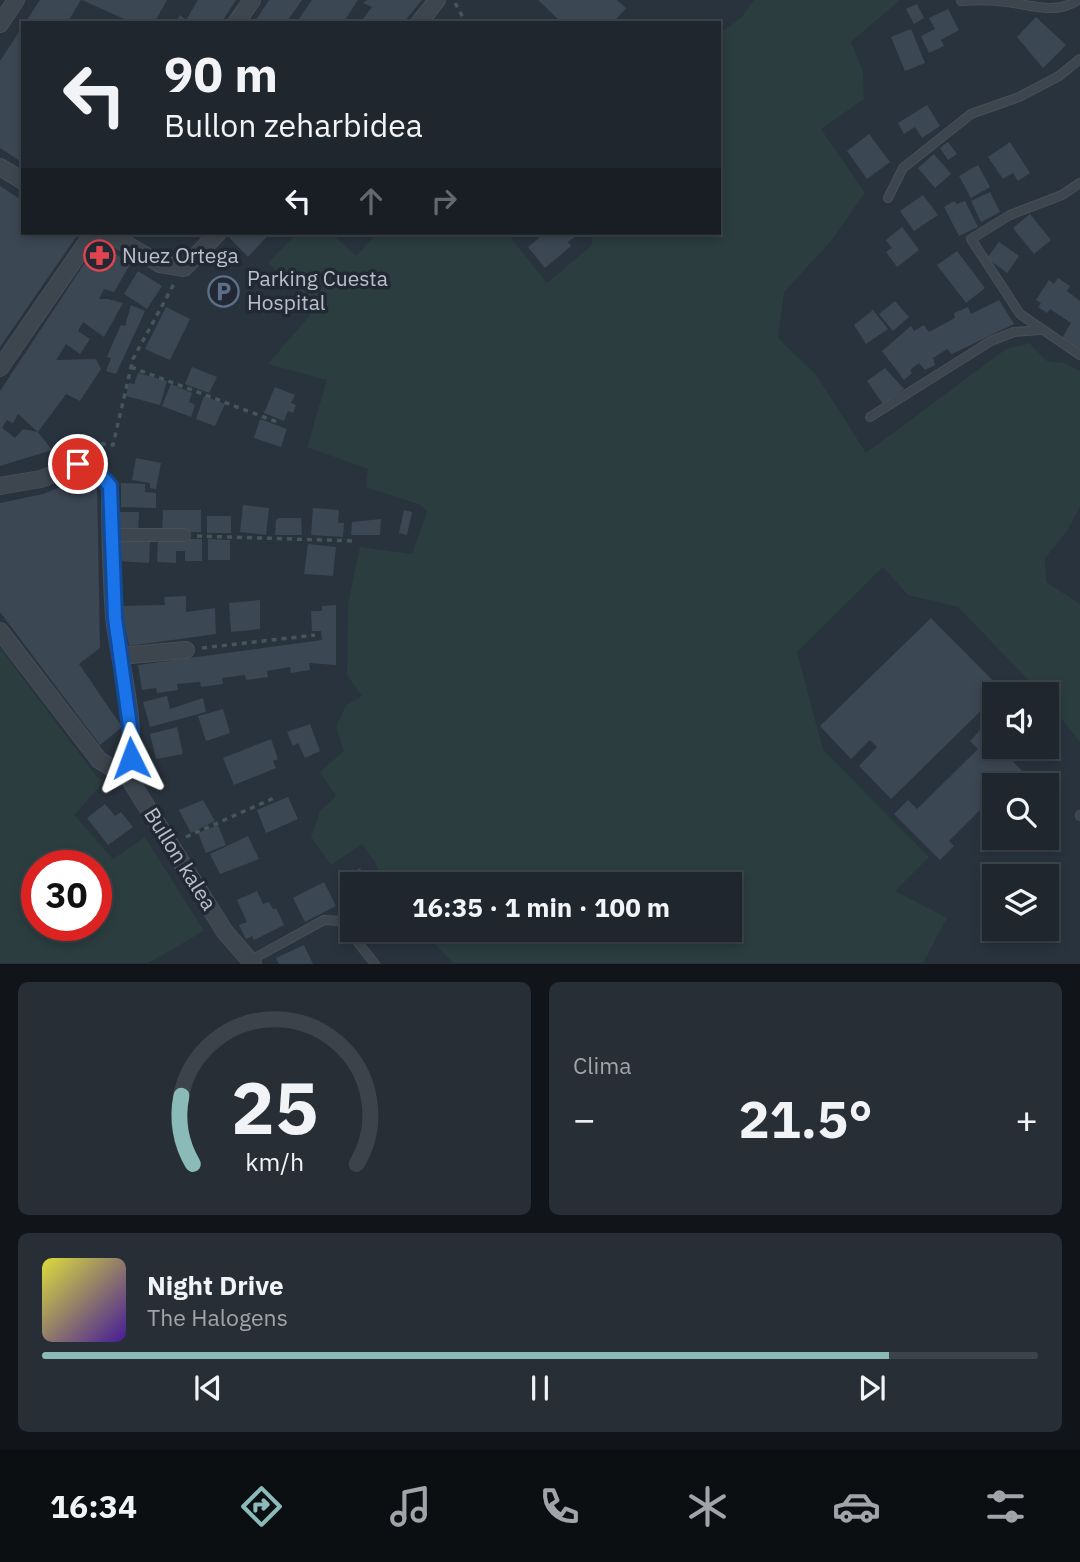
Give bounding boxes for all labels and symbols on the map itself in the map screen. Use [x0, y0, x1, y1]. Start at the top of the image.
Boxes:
pharmacy icon: Nuez Ortega [82, 239, 116, 273]
place label: Nuez Ortega [122, 241, 239, 269]
place label: Parking Cuesta Hospital [247, 264, 388, 316]
parking icon: Parking Cuesta Hospital [207, 274, 241, 308]
pin [48, 434, 108, 494]
position arrow [94, 721, 168, 795]
street label: Bullon kalea [138, 802, 224, 915]
speed limit sign: 30 [21, 850, 112, 941]

